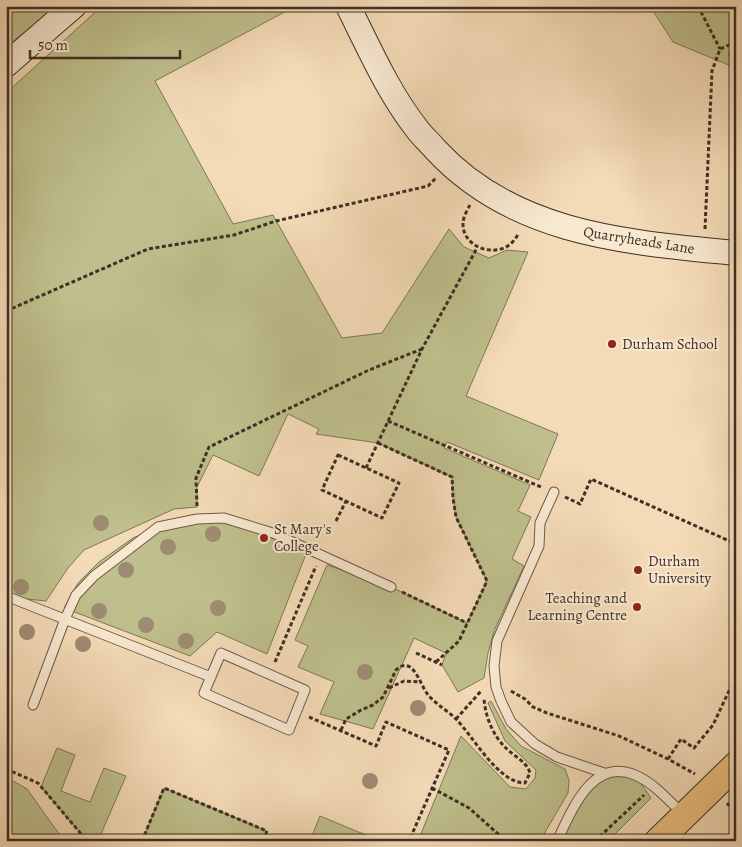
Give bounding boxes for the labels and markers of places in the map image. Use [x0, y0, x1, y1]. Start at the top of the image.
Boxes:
place label: Durham School [622, 334, 718, 354]
marker: Durham School [606, 338, 618, 350]
place label: St Mary's College [274, 519, 332, 556]
marker: St Mary's College [258, 532, 270, 544]
place label: Durham University [648, 551, 711, 588]
marker: Durham University [632, 564, 644, 576]
place label: Teaching and Learning Centre [527, 588, 628, 625]
marker: Teaching and Learning Centre [631, 601, 643, 613]

